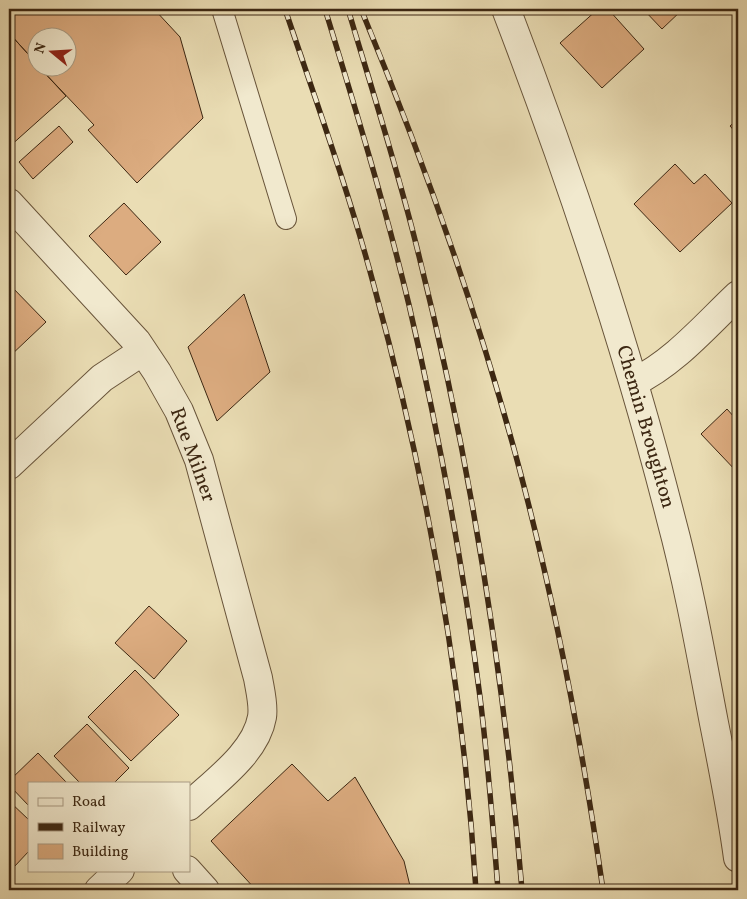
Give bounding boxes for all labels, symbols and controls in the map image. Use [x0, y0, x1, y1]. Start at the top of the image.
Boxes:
north arrow [28, 28, 78, 78]
text: N [30, 41, 52, 56]
street label: Chemin Broughton [608, 342, 682, 512]
street label: Rue Milner [162, 404, 222, 506]
legend [28, 782, 190, 872]
text: Road [72, 792, 106, 813]
text: Railway [72, 818, 125, 839]
text: Building [72, 842, 129, 863]

